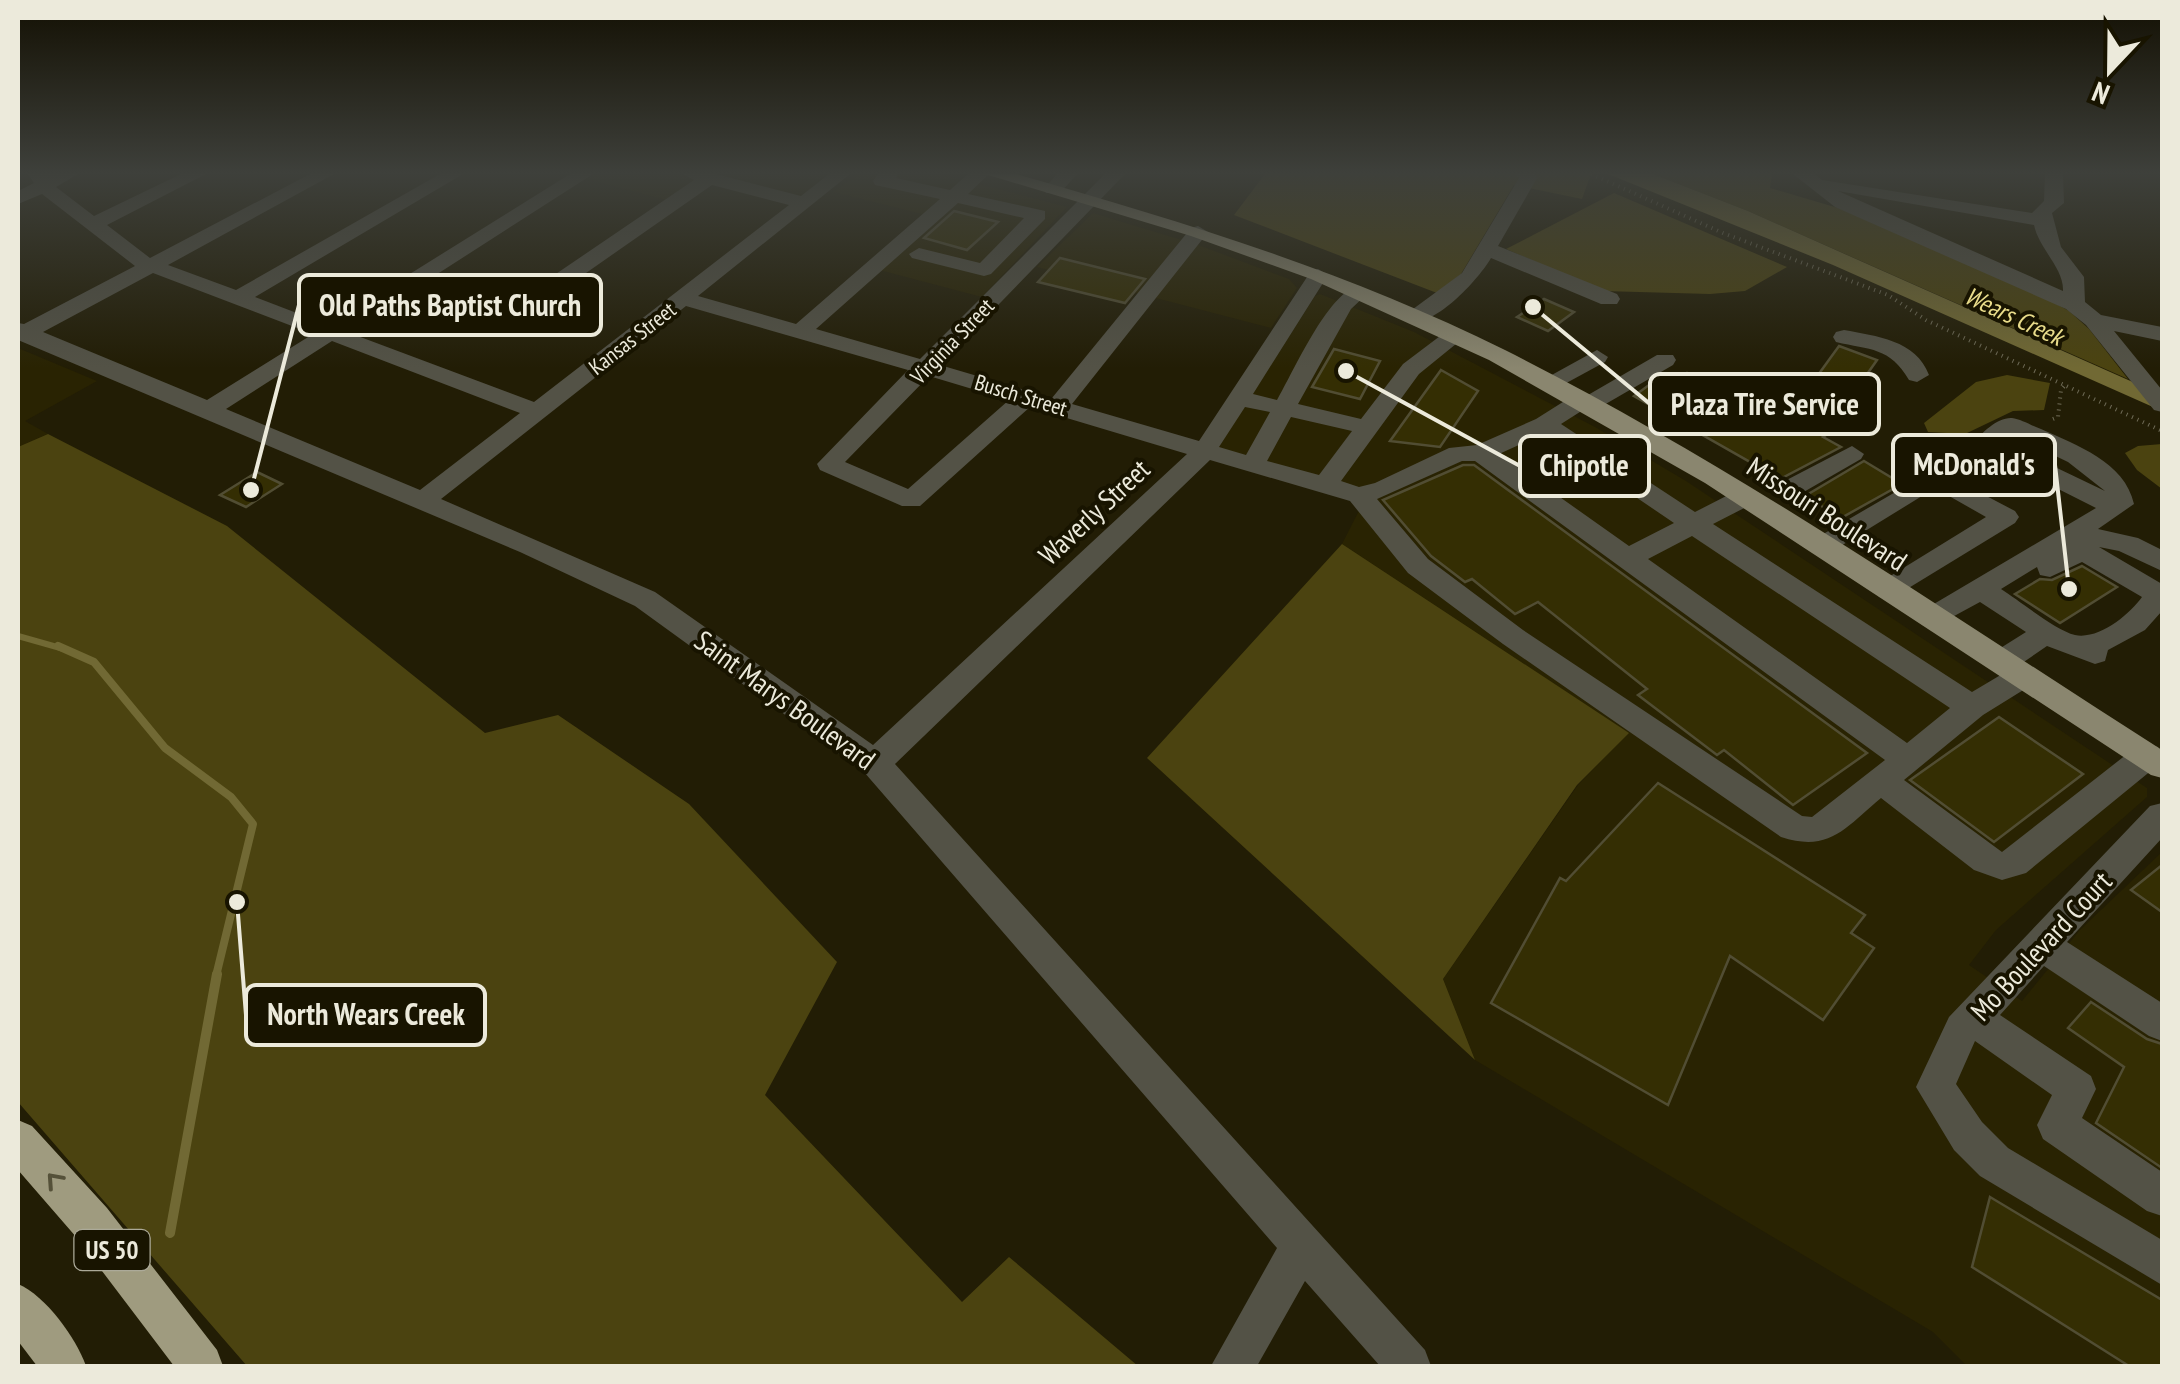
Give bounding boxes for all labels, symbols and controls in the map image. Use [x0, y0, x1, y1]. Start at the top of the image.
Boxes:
north arrow [2060, 20, 2160, 120]
text: N [2087, 74, 2114, 114]
callout: Old Paths Baptist Church [299, 275, 601, 335]
water label: Wears Creek [1960, 279, 2071, 354]
text: Old Paths Baptist Church [319, 285, 581, 324]
street label: Virginia Street [903, 292, 1000, 391]
street label: Kansas Street [583, 295, 681, 381]
street label: Busch Street [971, 368, 1071, 422]
callout: Plaza Tire Service [1650, 374, 1879, 434]
text: Plaza Tire Service [1671, 384, 1859, 423]
callout: McDonald's [1893, 435, 2055, 495]
callout: Chipotle [1520, 436, 1649, 496]
text: McDonald's [1913, 444, 2035, 483]
text: Chipotle [1539, 445, 1629, 484]
street label: Missouri Boulevard [1740, 448, 1914, 579]
street label: Waverly Street [1030, 450, 1157, 573]
street label: Saint Marys Boulevard [688, 622, 883, 778]
street label: Mo Boulevard Court [1962, 863, 2120, 1028]
callout: North Wears Creek [246, 985, 485, 1045]
text: North Wears Creek [267, 994, 465, 1033]
one-way arrow [47, 1173, 65, 1192]
road number: US 50 [74, 1230, 150, 1270]

